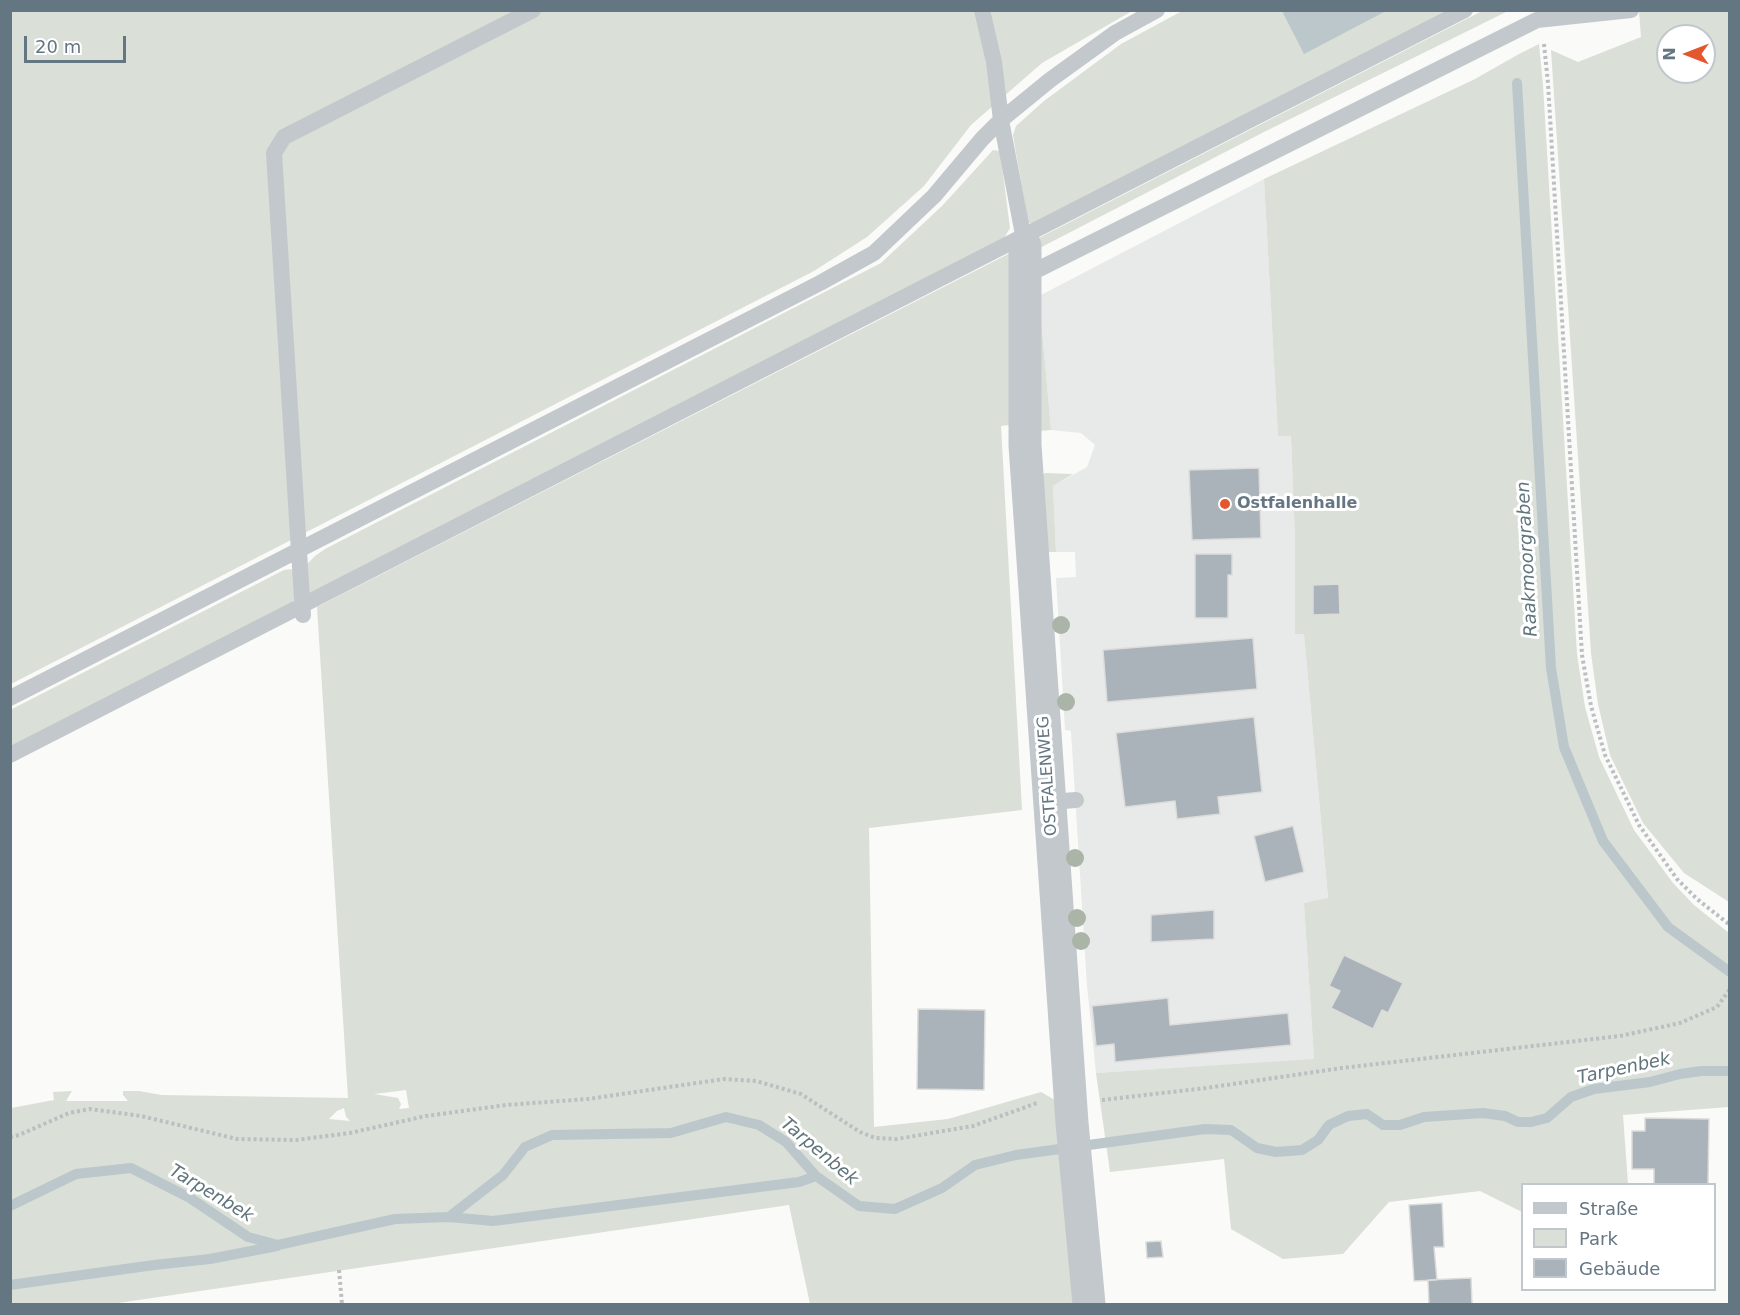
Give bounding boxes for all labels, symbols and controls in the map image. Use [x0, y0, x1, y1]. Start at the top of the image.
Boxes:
scale bar [27, 24, 129, 62]
north arrow [1656, 24, 1716, 84]
text: 20 m [35, 36, 81, 57]
text: N [1660, 47, 1679, 61]
water label: Raakmoorgraben [1513, 481, 1543, 637]
place label: Ostfalenhalle [1237, 494, 1357, 514]
marker: Ostfalenhalle [1218, 497, 1232, 511]
street label: OSTFALENWEG [1034, 715, 1062, 837]
water label: Tarpenbek [1576, 1049, 1672, 1089]
water label: Tarpenbek [776, 1113, 862, 1191]
water label: Tarpenbek [165, 1160, 257, 1228]
legend [1521, 1183, 1716, 1291]
text: Straße [1579, 1198, 1638, 1219]
text: Park [1579, 1228, 1618, 1249]
text: Gebäude [1579, 1258, 1660, 1279]

